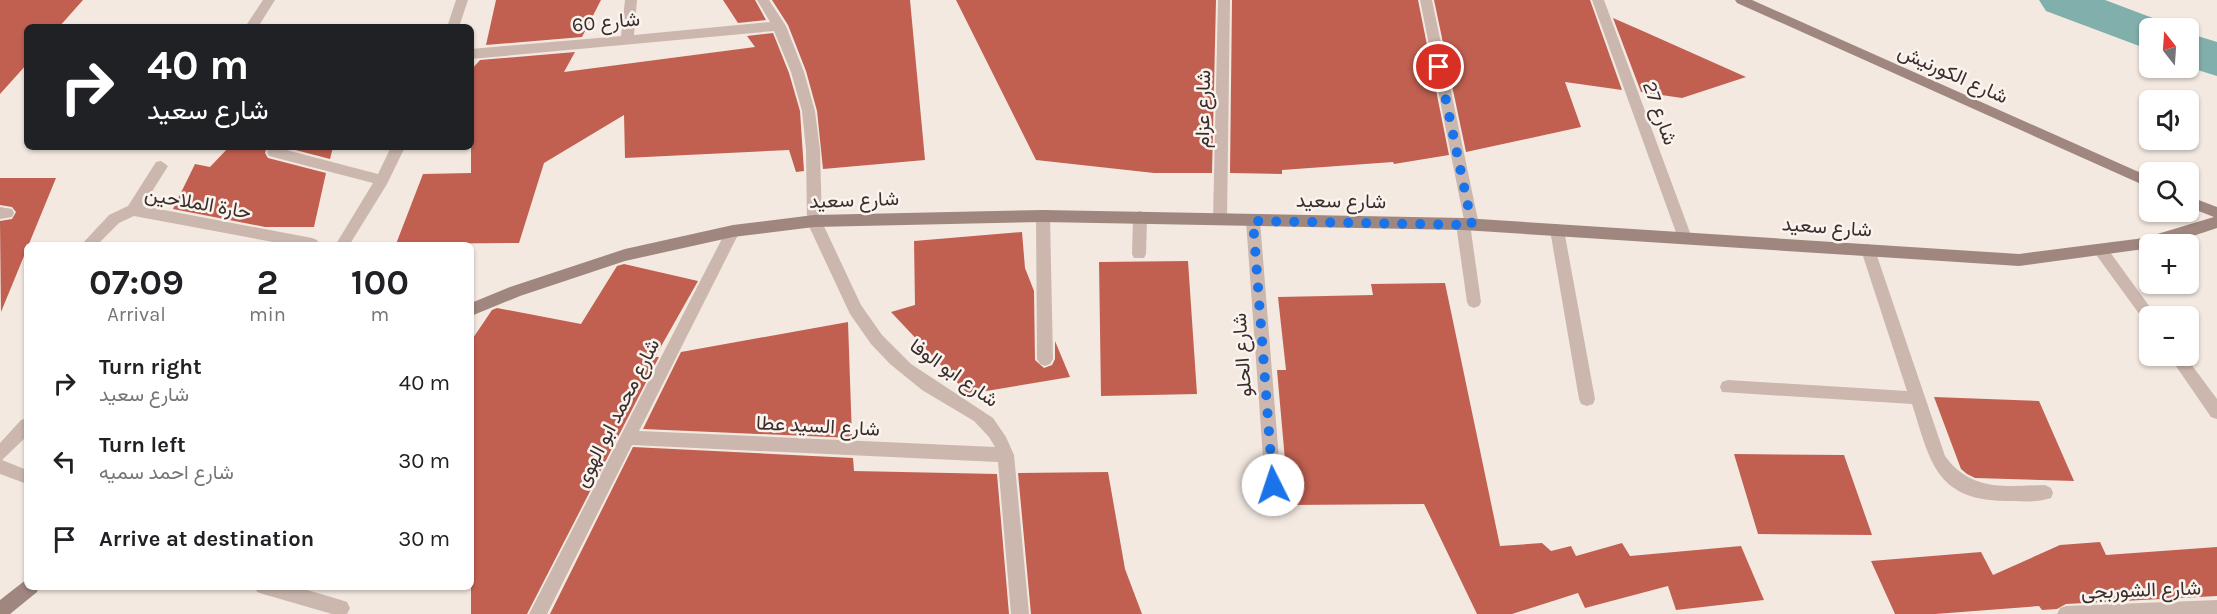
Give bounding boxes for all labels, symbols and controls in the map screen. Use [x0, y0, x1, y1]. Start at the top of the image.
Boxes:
street label: شارع 60 [571, 8, 641, 38]
north arrow [2139, 18, 2199, 78]
map controls [2139, 18, 2199, 366]
text: 40 m [147, 40, 249, 90]
street label: شارع الكورنيش [1894, 40, 2011, 110]
pin [1413, 41, 1464, 92]
icon: right [48, 48, 126, 126]
icon: arrive [1422, 50, 1455, 83]
street label: شارع عزام [1191, 70, 1217, 148]
street label: شارع 27 [1636, 78, 1682, 149]
button: sound [2139, 90, 2199, 150]
text: شارع سعيد [147, 94, 269, 126]
button: search [2139, 162, 2199, 222]
street label: حارة الملاحين [143, 182, 253, 225]
street label: شارع سعيد [809, 187, 899, 215]
street label: شارع سعيد [1296, 189, 1386, 215]
street label: شارع سعيد [1781, 212, 1873, 244]
button: + [2139, 234, 2199, 294]
text: 07:09 [89, 261, 184, 303]
text: 2 [256, 261, 278, 303]
text: 100 [351, 261, 409, 303]
text: Arrival [107, 303, 166, 326]
text: min [249, 303, 286, 326]
text: m [371, 303, 389, 326]
button: − [2139, 306, 2199, 366]
street label: شارع الحلو [1228, 312, 1258, 398]
street label: شارع ابو الوفا [904, 334, 1003, 414]
street label: شارع محمد ابو الهوى [570, 335, 666, 492]
text: Turn right [99, 354, 202, 380]
icon: right [48, 367, 81, 400]
text: 40 m [399, 370, 450, 396]
text: شارع سعيد [99, 383, 189, 406]
street label: شارع السيد عطا [755, 411, 881, 443]
text: Turn left [99, 432, 186, 458]
icon: left [48, 445, 81, 478]
text: 30 m [398, 448, 450, 474]
position arrow [1241, 453, 1305, 517]
text: شارع احمد سميه [99, 461, 234, 484]
icon: arrive [48, 523, 81, 556]
text: Arrive at destination [99, 526, 314, 552]
text: 30 m [398, 526, 450, 552]
street label: شارع الشوربجى [2081, 576, 2201, 606]

